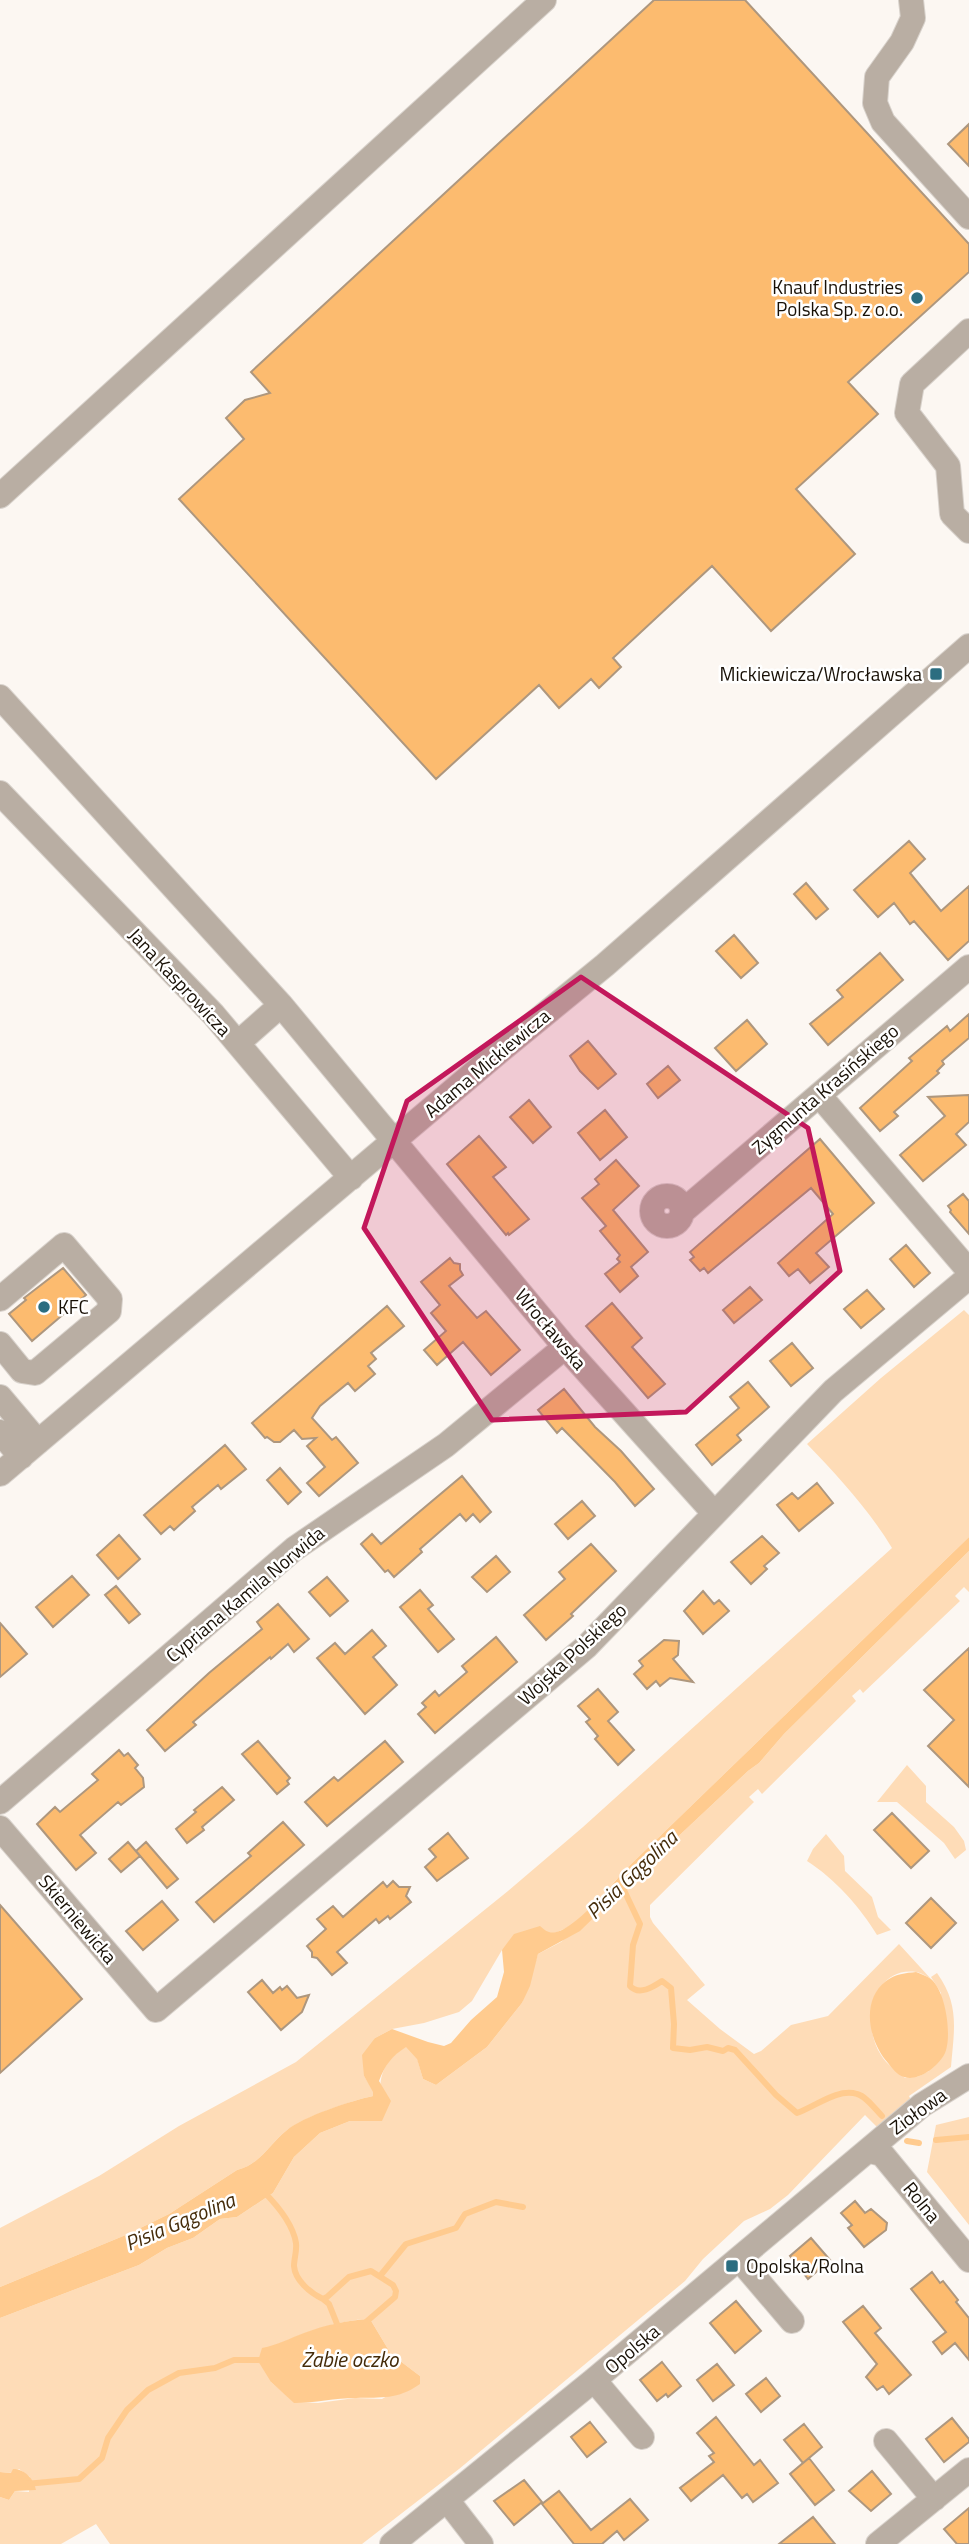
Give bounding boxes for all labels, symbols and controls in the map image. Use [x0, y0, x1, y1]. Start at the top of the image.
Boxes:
place label: Knauf Industries Polska Sp. z o.o. [772, 272, 903, 323]
marker: Knauf Industries Polska Sp. z o.o. [909, 290, 925, 306]
place label: Mickiewicza/Wrocławska [719, 659, 922, 688]
marker: Mickiewicza/Wrocławska [928, 666, 944, 682]
street label: Jana Kasprowicza [122, 921, 239, 1043]
street label: Adama Mickiewicza [417, 1001, 556, 1124]
street label: Zygmunta Krasińskiego [745, 1016, 905, 1161]
street label: Wrocławska [509, 1282, 594, 1376]
place label: KFC [58, 1292, 89, 1321]
marker: KFC [36, 1299, 52, 1315]
street label: Cypriana Kamila Norwida [159, 1518, 331, 1669]
street label: Wojska Polskiego [511, 1596, 632, 1712]
water label: Pisia Gągolina [578, 1821, 686, 1926]
street label: Skierniewicka [32, 1868, 125, 1970]
street label: Ziołowa [883, 2080, 953, 2141]
street label: Rolna [897, 2175, 948, 2229]
water label: Pisia Gągolina [120, 2183, 241, 2259]
place label: Opolska/Rolna [746, 2251, 864, 2280]
marker: Opolska/Rolna [724, 2258, 740, 2274]
street label: Opolska [598, 2317, 666, 2380]
water label: Żabie oczko [302, 2343, 399, 2375]

